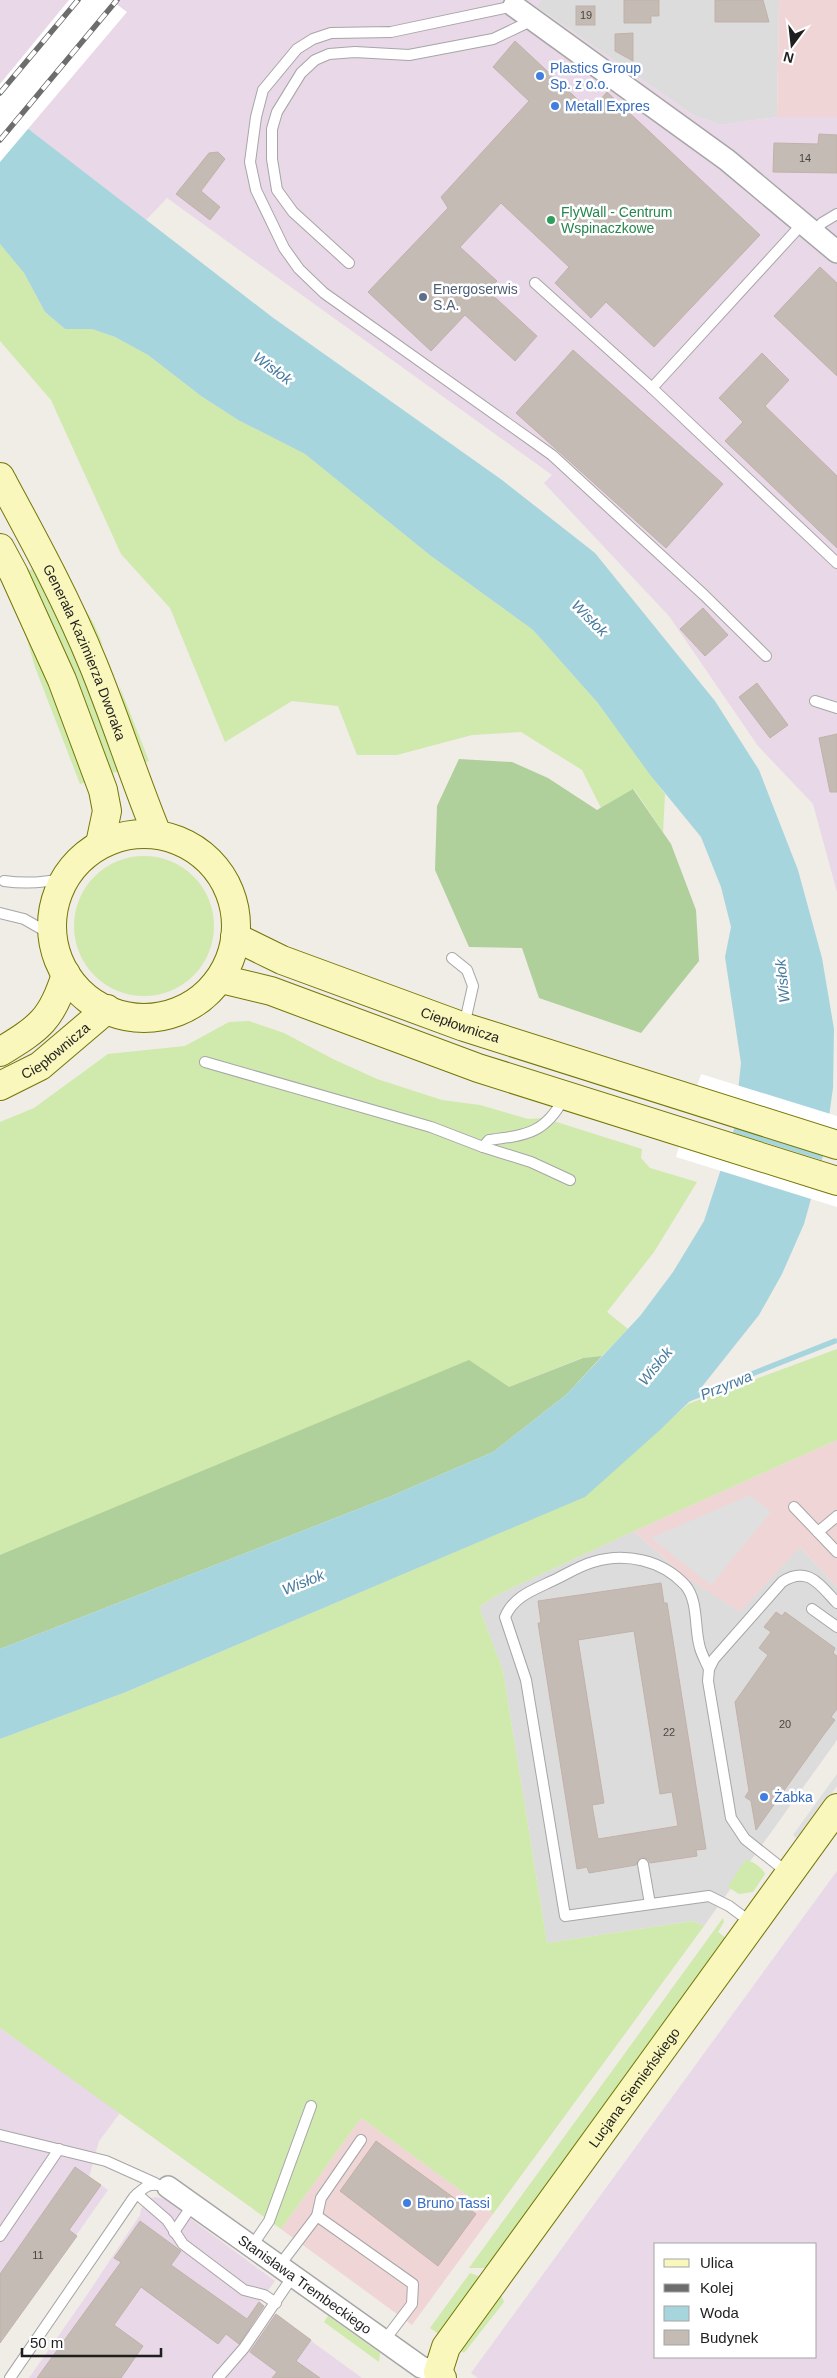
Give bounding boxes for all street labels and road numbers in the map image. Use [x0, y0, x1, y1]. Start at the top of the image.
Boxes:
street label: Generała Kazimierza Dworaka [40, 562, 129, 743]
street label: Ciepłownicza [418, 1004, 502, 1046]
street label: Ciepłownicza [19, 1019, 93, 1082]
street label: Lucjana Siemieńskiego [585, 2024, 683, 2151]
street label: Stanisława Trembeckiego [235, 2232, 375, 2337]

